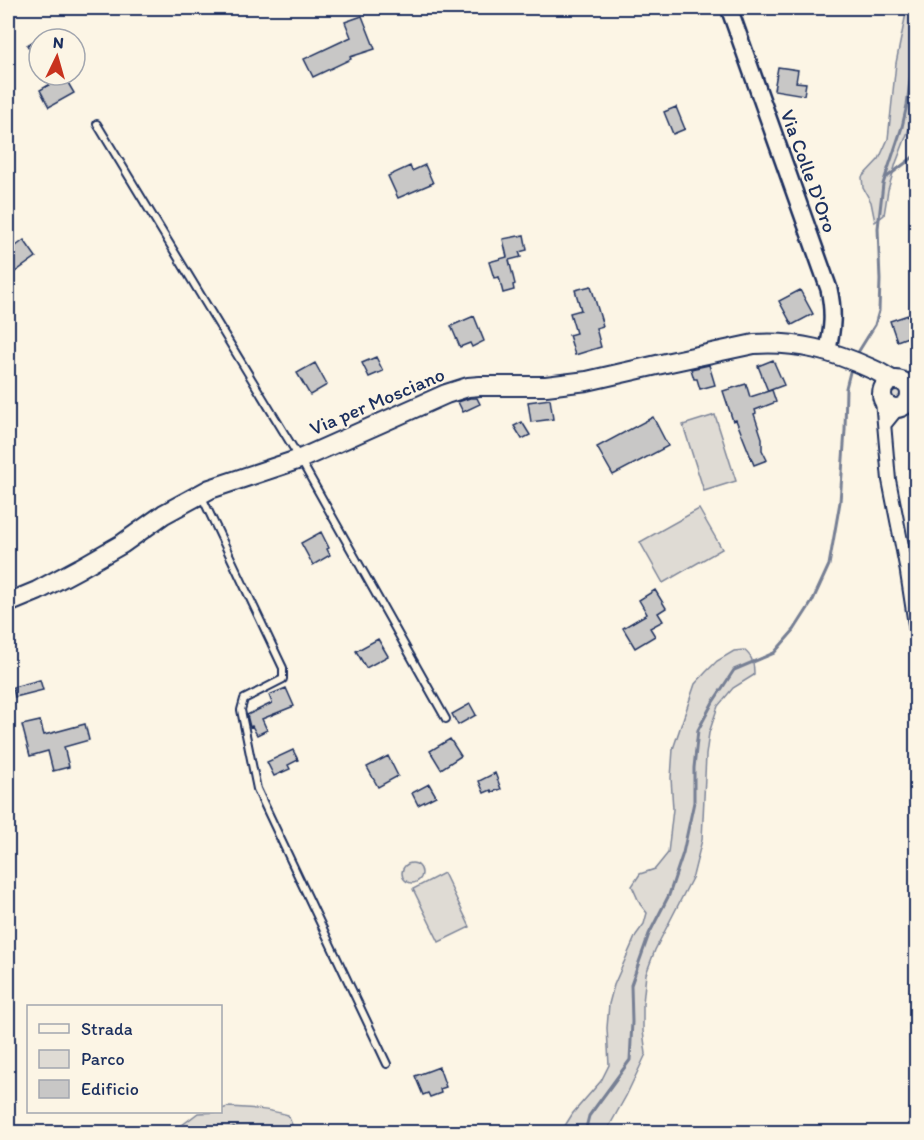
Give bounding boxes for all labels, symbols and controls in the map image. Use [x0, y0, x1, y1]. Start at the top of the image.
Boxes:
north arrow [27, 27, 87, 87]
text: N [52, 33, 64, 52]
street label: Via Colle D'Oro [776, 106, 842, 236]
street label: Via per Mosciano [306, 362, 448, 440]
legend [27, 1005, 222, 1113]
text: Strada [81, 1018, 133, 1040]
text: Parco [81, 1048, 125, 1070]
text: Edificio [81, 1078, 139, 1100]

